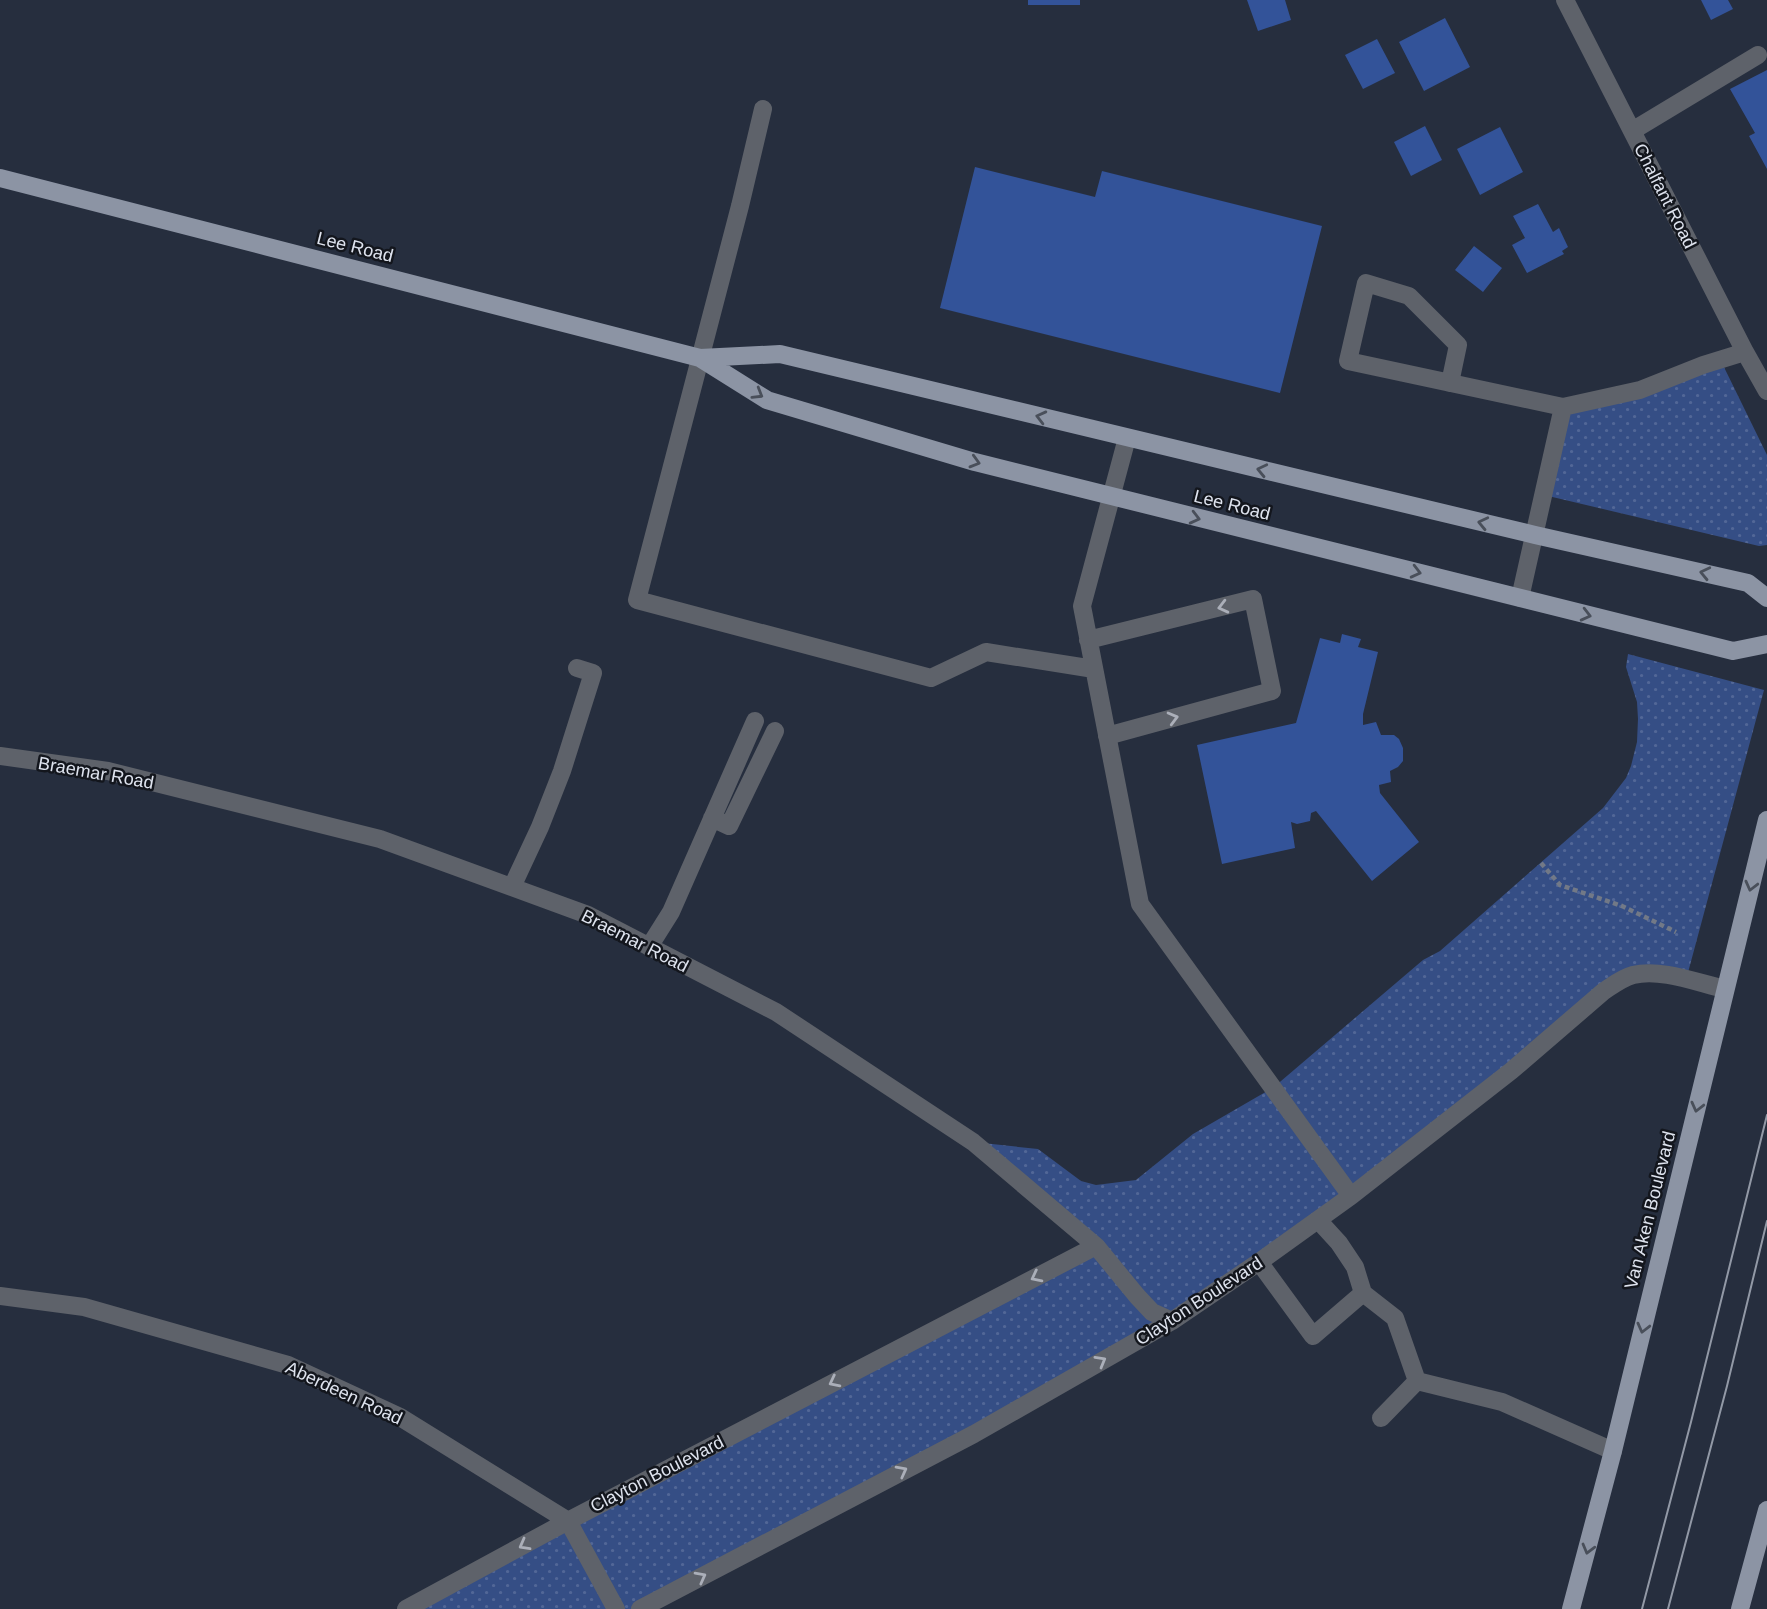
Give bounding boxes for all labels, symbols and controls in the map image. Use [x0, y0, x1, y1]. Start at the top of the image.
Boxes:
street label: Chalfant Road [1630, 140, 1700, 252]
street label: Lee Road [315, 228, 395, 266]
one-way arrow [751, 385, 764, 398]
one-way arrow [1035, 411, 1047, 425]
one-way arrow [969, 453, 981, 468]
one-way arrow [1256, 464, 1268, 479]
street label: Lee Road [1192, 486, 1272, 524]
one-way arrow [1189, 509, 1201, 524]
one-way arrow [1477, 517, 1489, 531]
one-way arrow [1410, 564, 1422, 578]
one-way arrow [1699, 567, 1711, 581]
one-way arrow [1217, 598, 1229, 613]
one-way arrow [1580, 606, 1592, 621]
one-way arrow [1167, 712, 1179, 726]
street label: Braemar Road [37, 753, 155, 793]
one-way arrow [1745, 880, 1759, 892]
street label: Braemar Road [578, 906, 692, 976]
one-way arrow [1690, 1101, 1705, 1113]
street label: Van Aken Boulevard [1621, 1129, 1679, 1291]
street label: Clayton Boulevard [1132, 1253, 1266, 1349]
one-way arrow [1031, 1269, 1043, 1283]
one-way arrow [1637, 1322, 1651, 1334]
one-way arrow [1094, 1356, 1107, 1369]
street label: Aberdeen Road [283, 1357, 405, 1429]
one-way arrow [829, 1374, 841, 1387]
street label: Clayton Boulevard [587, 1432, 727, 1516]
one-way arrow [895, 1466, 907, 1480]
one-way arrow [519, 1536, 531, 1550]
one-way arrow [1581, 1542, 1596, 1554]
one-way arrow [694, 1572, 706, 1586]

